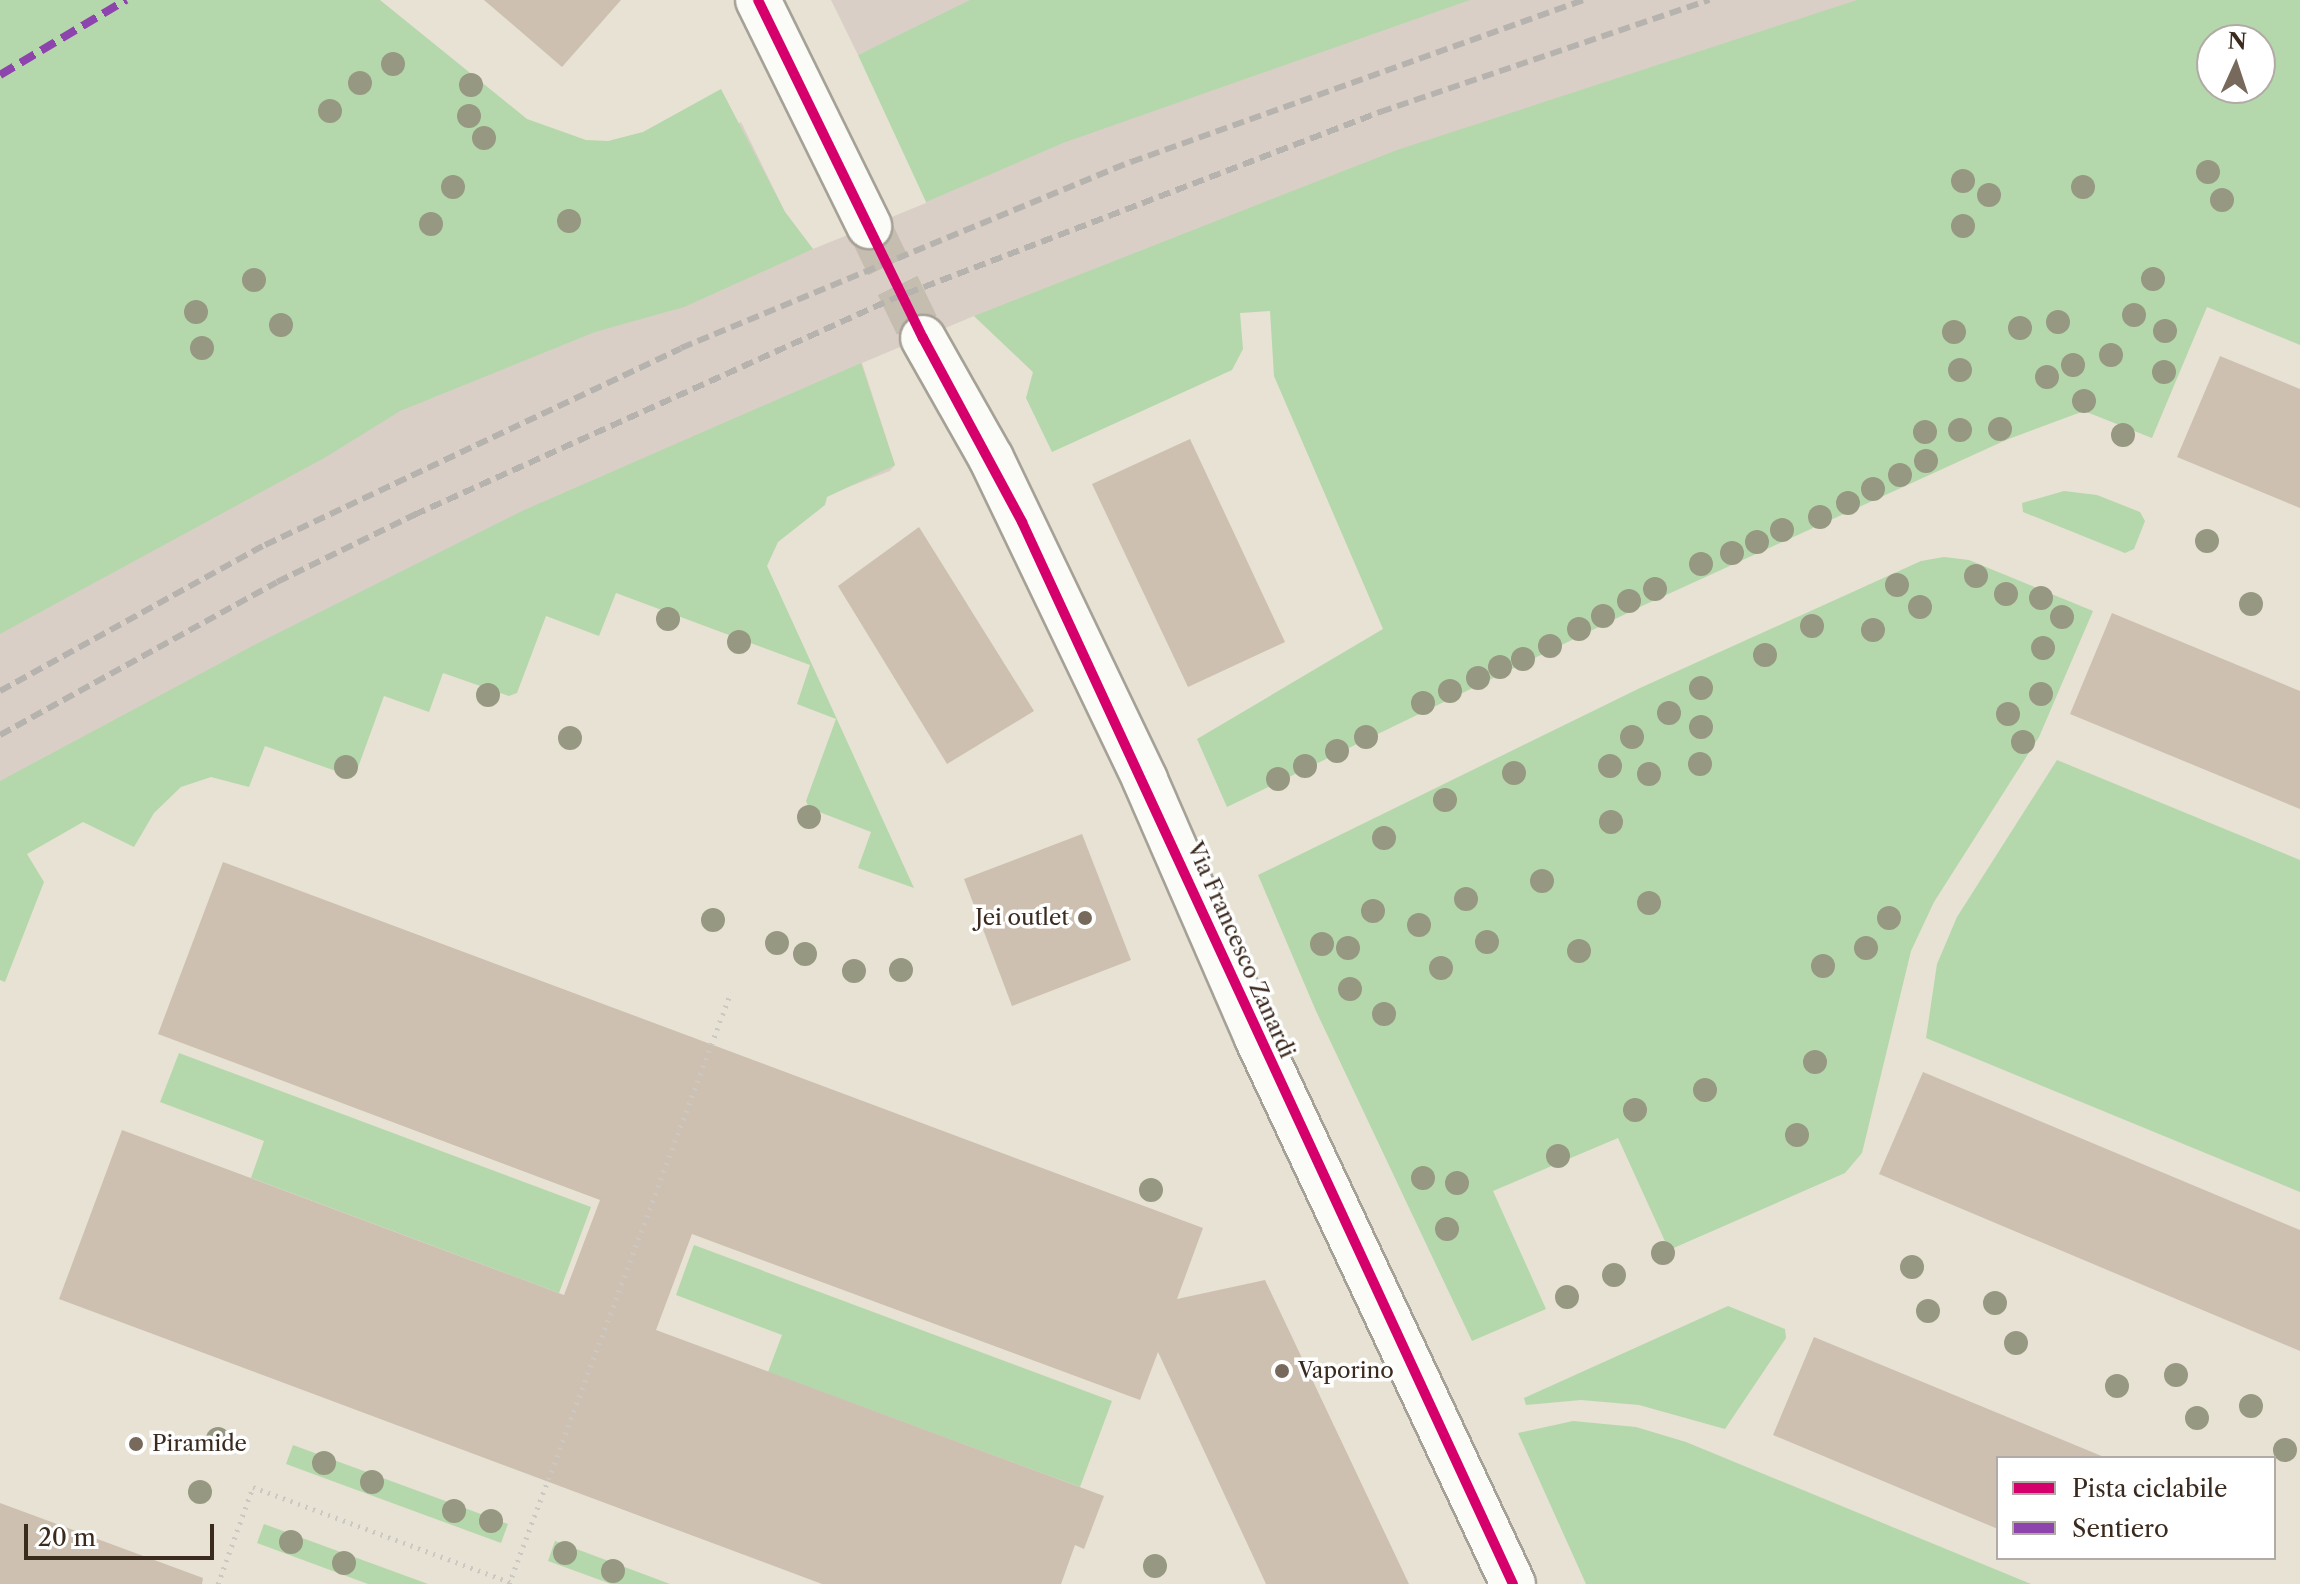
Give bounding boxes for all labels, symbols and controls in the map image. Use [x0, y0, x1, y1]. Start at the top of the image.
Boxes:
north arrow [2196, 24, 2276, 104]
text: N [2227, 28, 2247, 56]
street label: Via Francesco Zanardi [1181, 838, 1301, 1062]
place label: Jei outlet [975, 905, 1069, 931]
marker: Jei outlet [1076, 909, 1094, 927]
place label: Vaporino [1298, 1358, 1394, 1384]
marker: Vaporino [1273, 1362, 1291, 1380]
place label: Piramide [152, 1431, 247, 1457]
marker: Piramide [127, 1435, 145, 1453]
legend [1996, 1456, 2276, 1560]
text: Pista ciclabile [2072, 1474, 2227, 1503]
scale bar [28, 1508, 218, 1558]
text: Sentiero [2072, 1514, 2169, 1543]
text: 20 m [38, 1523, 96, 1552]

